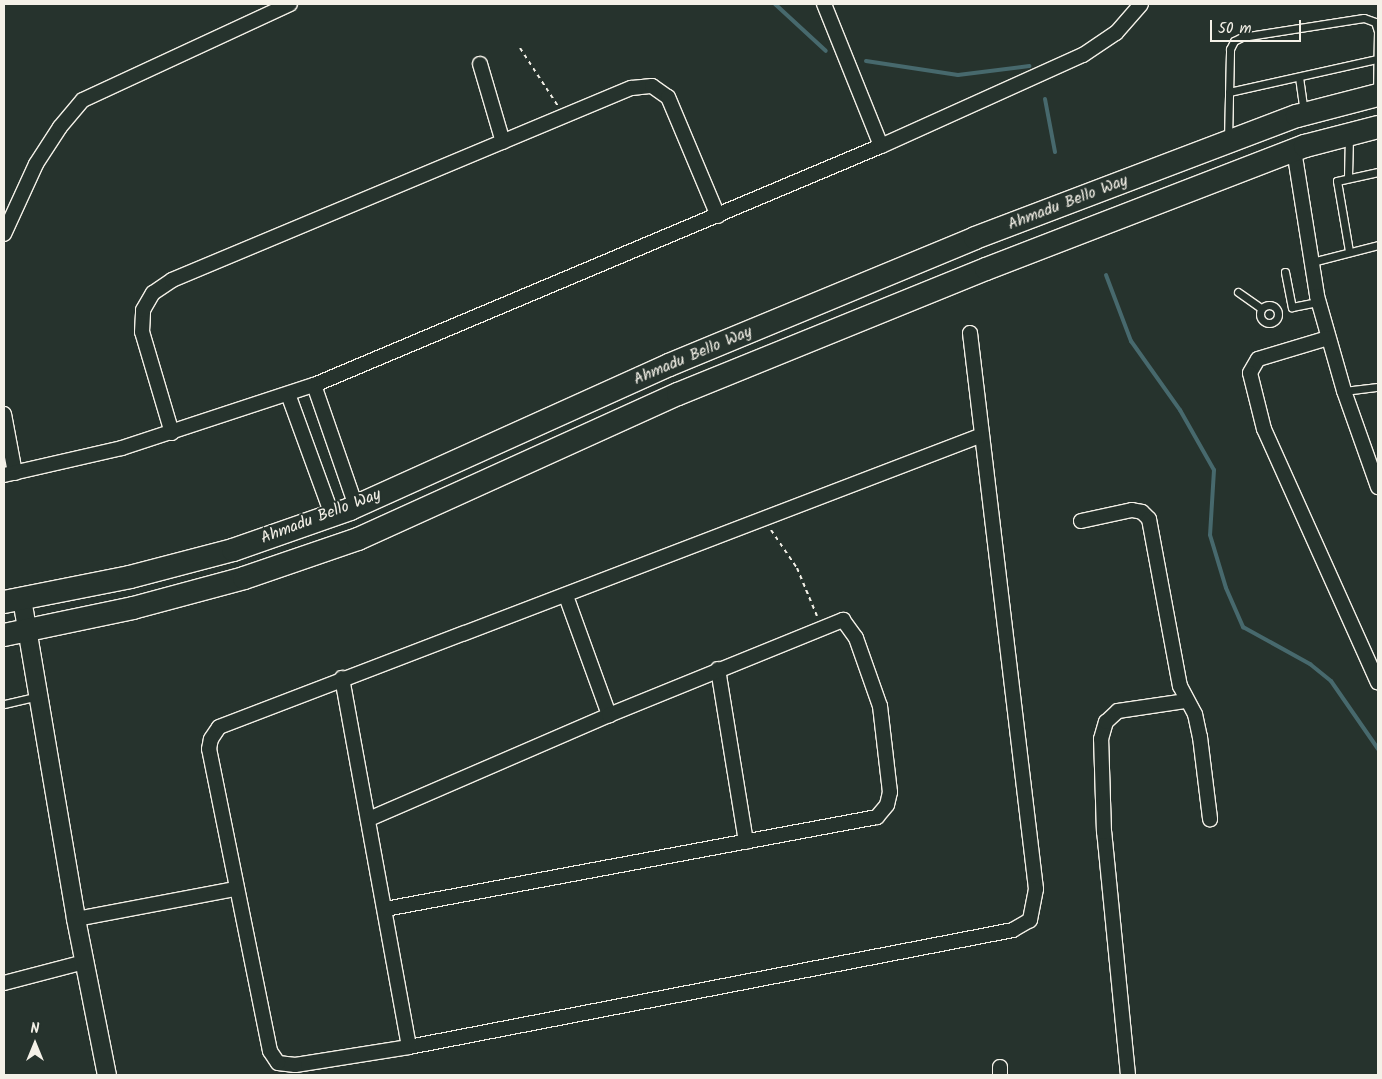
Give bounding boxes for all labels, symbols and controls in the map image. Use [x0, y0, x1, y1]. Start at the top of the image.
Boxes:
scale bar [1212, 10, 1303, 42]
text: 50 m [1218, 17, 1252, 41]
street label: Ahmadu Bello Way [1005, 171, 1131, 235]
street label: Ahmadu Bello Way [631, 322, 755, 390]
street label: Ahmadu Bello Way [258, 485, 384, 549]
text: N [31, 1018, 39, 1040]
north arrow [10, 1019, 60, 1069]

